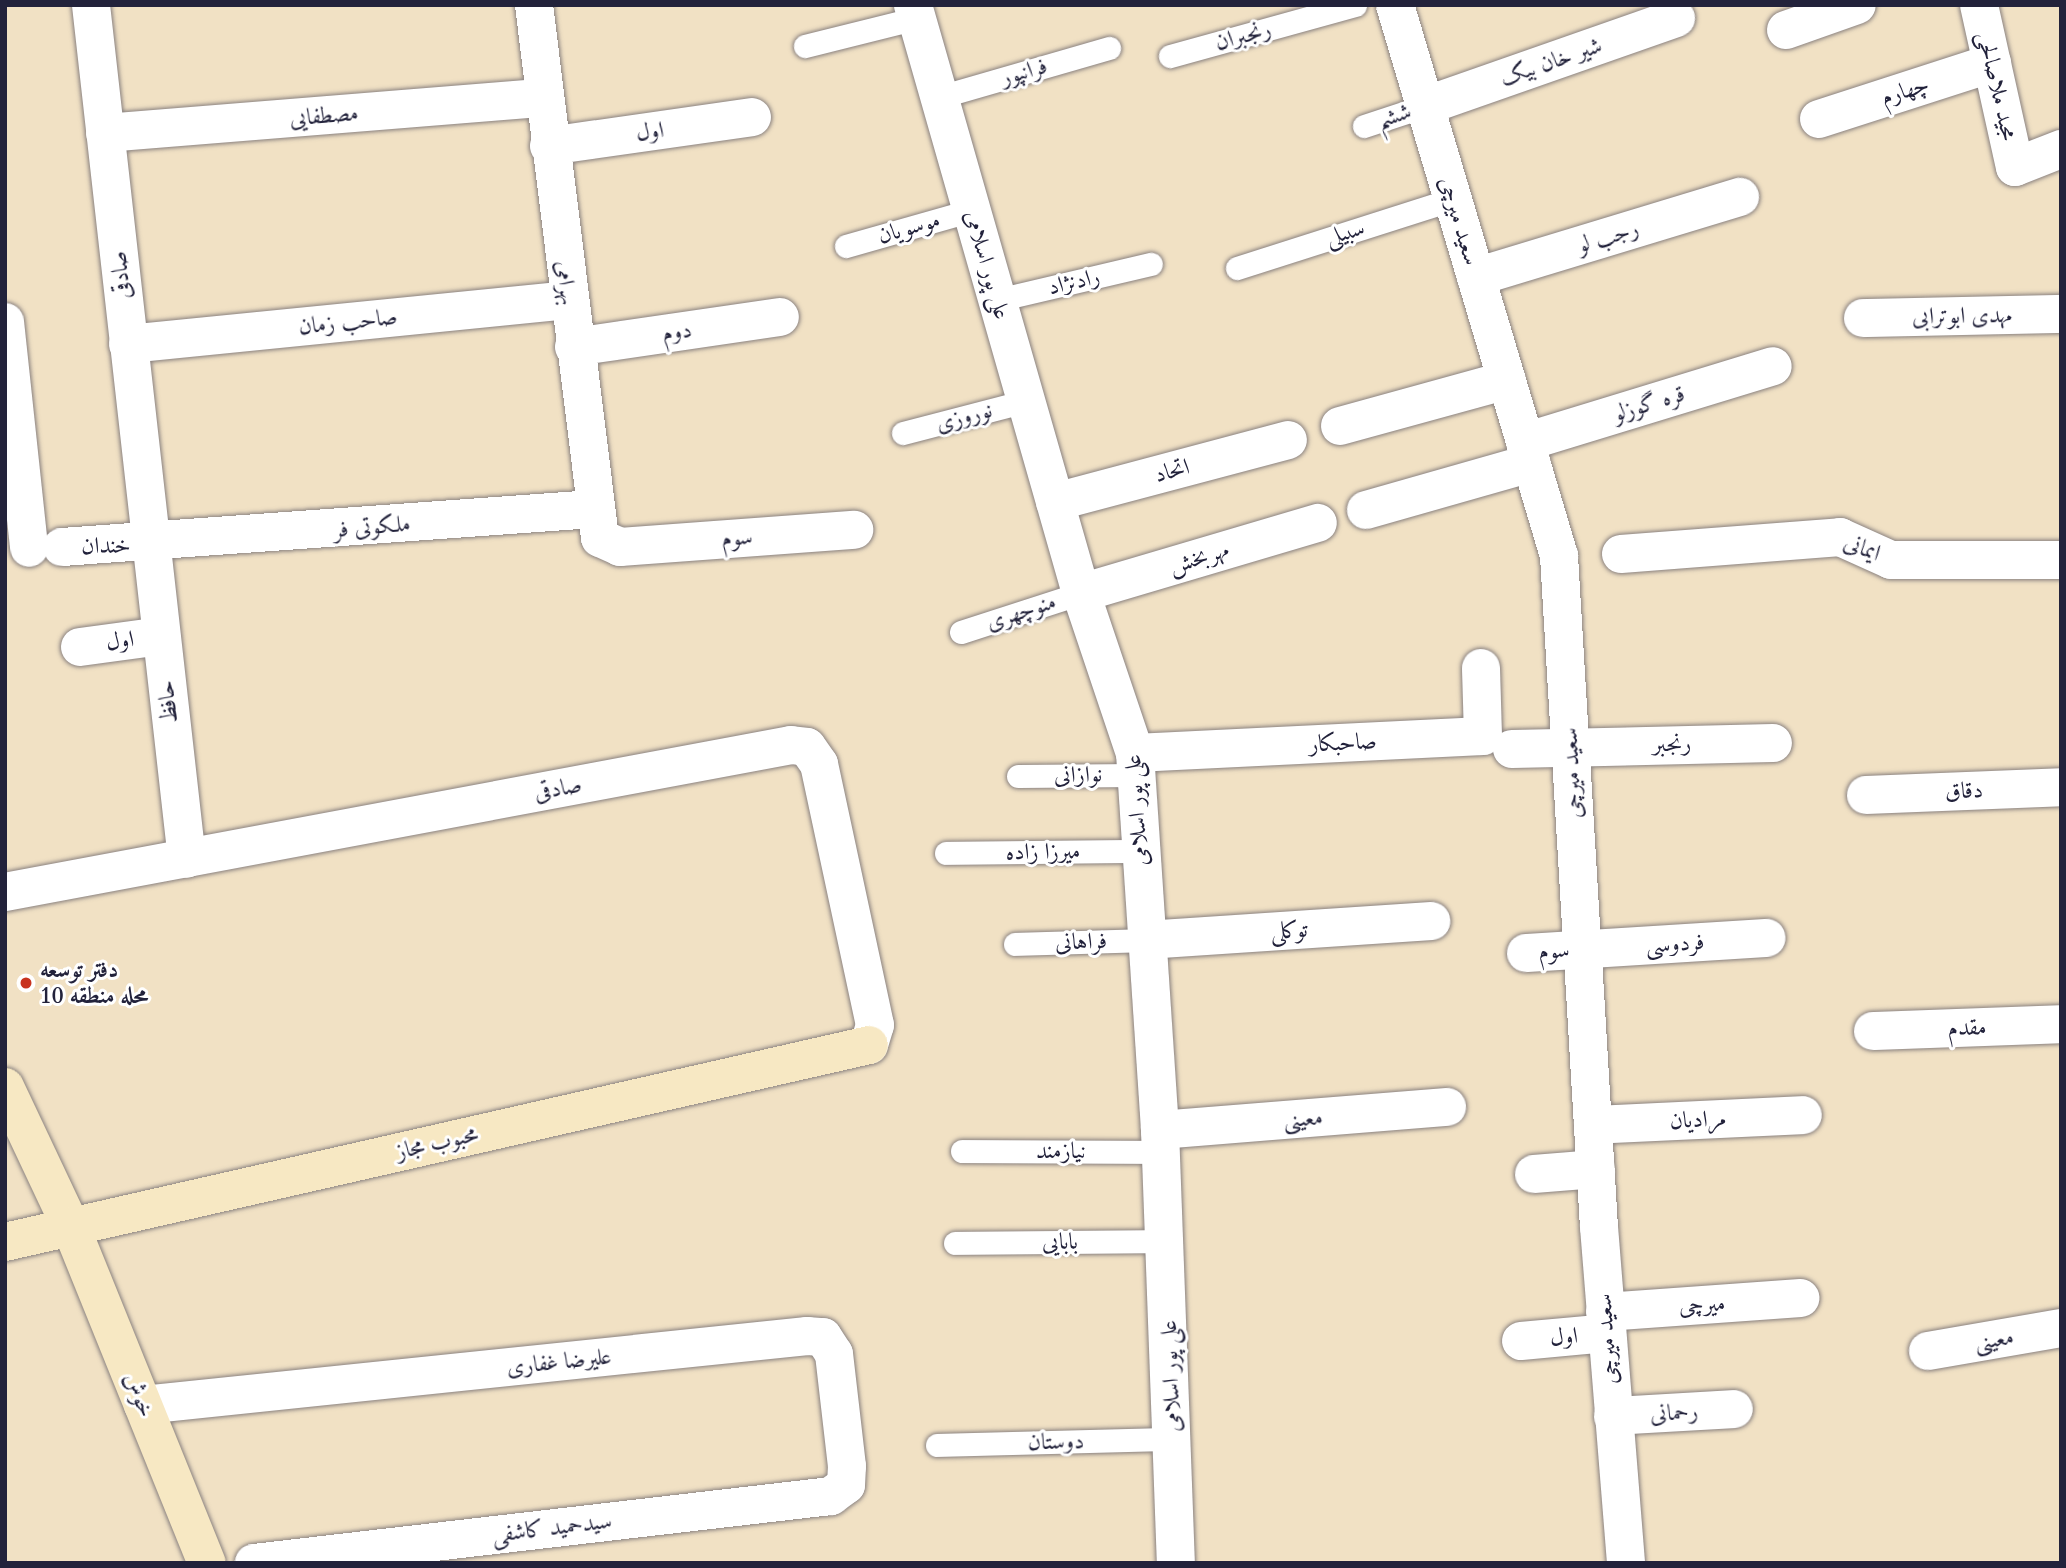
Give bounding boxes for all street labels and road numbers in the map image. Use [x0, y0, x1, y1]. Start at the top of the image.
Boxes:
street label: رنجبران [1212, 15, 1274, 57]
street label: مجید ملاصالحی [1971, 29, 2023, 143]
street label: شیر خان بیک [1496, 32, 1606, 92]
street label: فرانپور [998, 52, 1050, 92]
street label: چهارم [1877, 70, 1933, 112]
street label: ششم [1373, 97, 1415, 135]
street label: مصطفایی [288, 99, 360, 133]
street label: اول [634, 116, 666, 148]
street label: سعید میرچی [1433, 174, 1485, 268]
street label: موسویان [875, 206, 943, 250]
street label: علی پور اسلامی [958, 207, 1016, 323]
street label: سبیلی [1322, 214, 1368, 252]
street label: رجب لو [1574, 215, 1642, 259]
street label: صادقی [105, 250, 137, 300]
street label: بهرامی [550, 259, 582, 307]
street label: رادنژاد [1045, 263, 1103, 301]
street label: مهدی ابوترابی [1912, 301, 2012, 331]
street label: صاحب زمان [297, 303, 399, 341]
street label: دوم [660, 316, 694, 348]
street label: قره گوزلو [1610, 380, 1688, 428]
street label: نوروزی [933, 396, 995, 438]
street label: اتحاد [1151, 453, 1193, 489]
street label: ملکوتی فر [332, 510, 412, 544]
street label: سوم [720, 523, 754, 553]
street label: ایمانی [1840, 528, 1884, 568]
street label: خندان [81, 532, 131, 560]
street label: مهربخش [1166, 536, 1232, 580]
street label: منوچهری [983, 588, 1059, 636]
street label: اول [104, 625, 136, 657]
street label: حافظ [152, 679, 184, 725]
street label: صاحبکار [1309, 727, 1377, 759]
street label: سعید میرچی [1556, 727, 1588, 819]
street label: رنجبر [1652, 730, 1692, 758]
street label: علی پور اسلامی [1119, 753, 1155, 867]
street label: نوازانی [1054, 761, 1102, 789]
street label: صادقی [532, 771, 584, 807]
street label: دقاق [1944, 777, 1984, 805]
street label: میرزا زاده [1005, 838, 1081, 866]
street label: توکلی [1269, 916, 1309, 946]
street label: فراهانی [1054, 927, 1108, 957]
street label: فردوسی [1645, 928, 1705, 960]
street label: سوم [1537, 936, 1571, 966]
street label: مقدم [1947, 1014, 1987, 1042]
street label: معینی [1282, 1104, 1324, 1134]
street label: مرادیان [1669, 1105, 1727, 1135]
street label: محبوب مجاز [393, 1120, 481, 1166]
street label: نیازمند [1036, 1137, 1086, 1165]
street label: بابایی [1042, 1228, 1078, 1256]
street label: میرچی [1678, 1290, 1726, 1320]
street label: سعید میرچی [1590, 1293, 1624, 1385]
street label: علی پور اسلامی [1155, 1320, 1187, 1432]
street label: اول [1549, 1322, 1579, 1352]
street label: معینی [1972, 1323, 2016, 1357]
street label: علیرضا غفاری [505, 1343, 613, 1381]
street label: خوش [118, 1369, 160, 1421]
street label: رحمانی [1649, 1398, 1699, 1428]
street label: دوستان [1027, 1428, 1085, 1456]
street label: سیدحمید کاشفی [491, 1507, 613, 1549]

